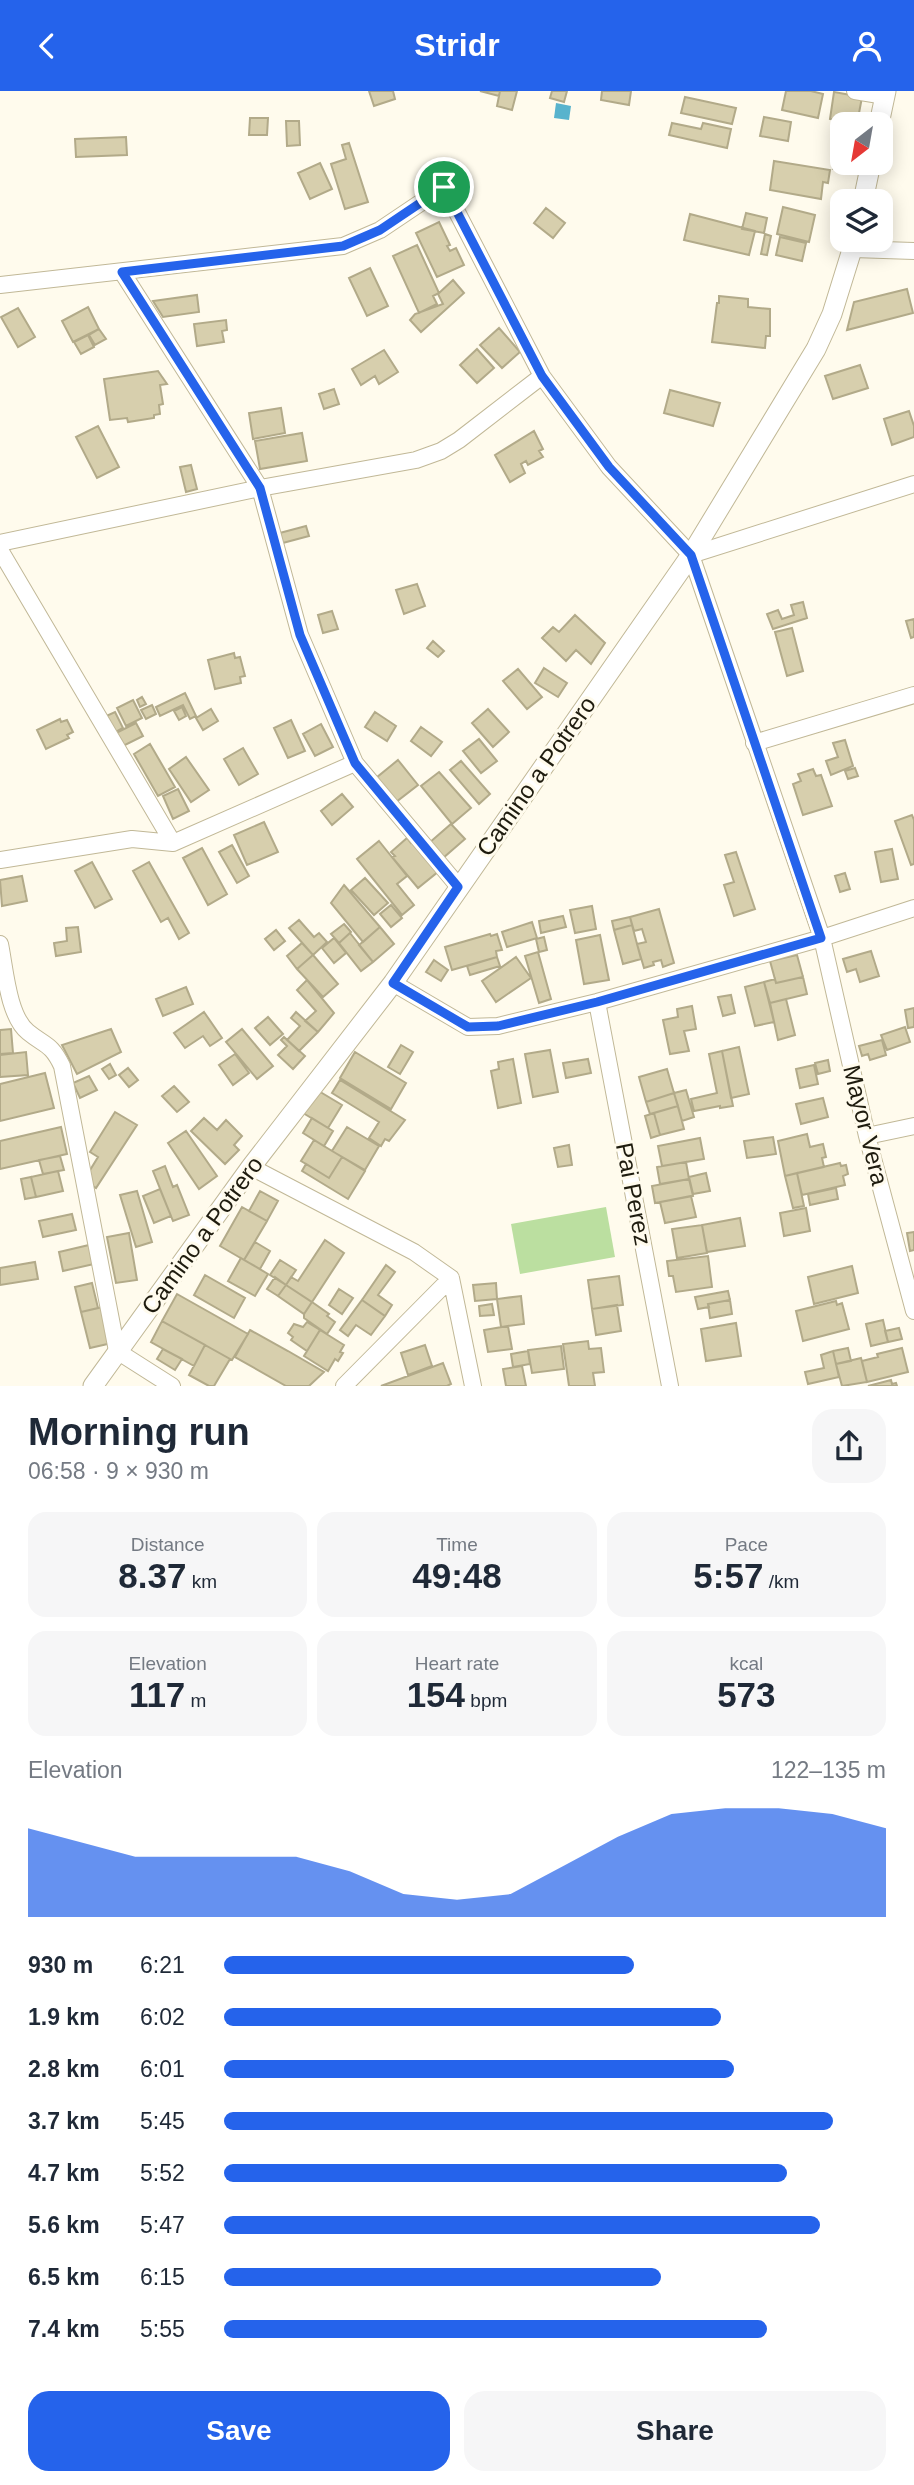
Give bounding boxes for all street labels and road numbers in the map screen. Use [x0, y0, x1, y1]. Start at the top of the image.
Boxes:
street label: Camino a Potrero [471, 691, 601, 861]
street label: Mayor Vera [838, 1062, 894, 1188]
street label: Pai Perez [611, 1140, 657, 1248]
street label: Camino a Potrero [136, 1151, 268, 1319]

